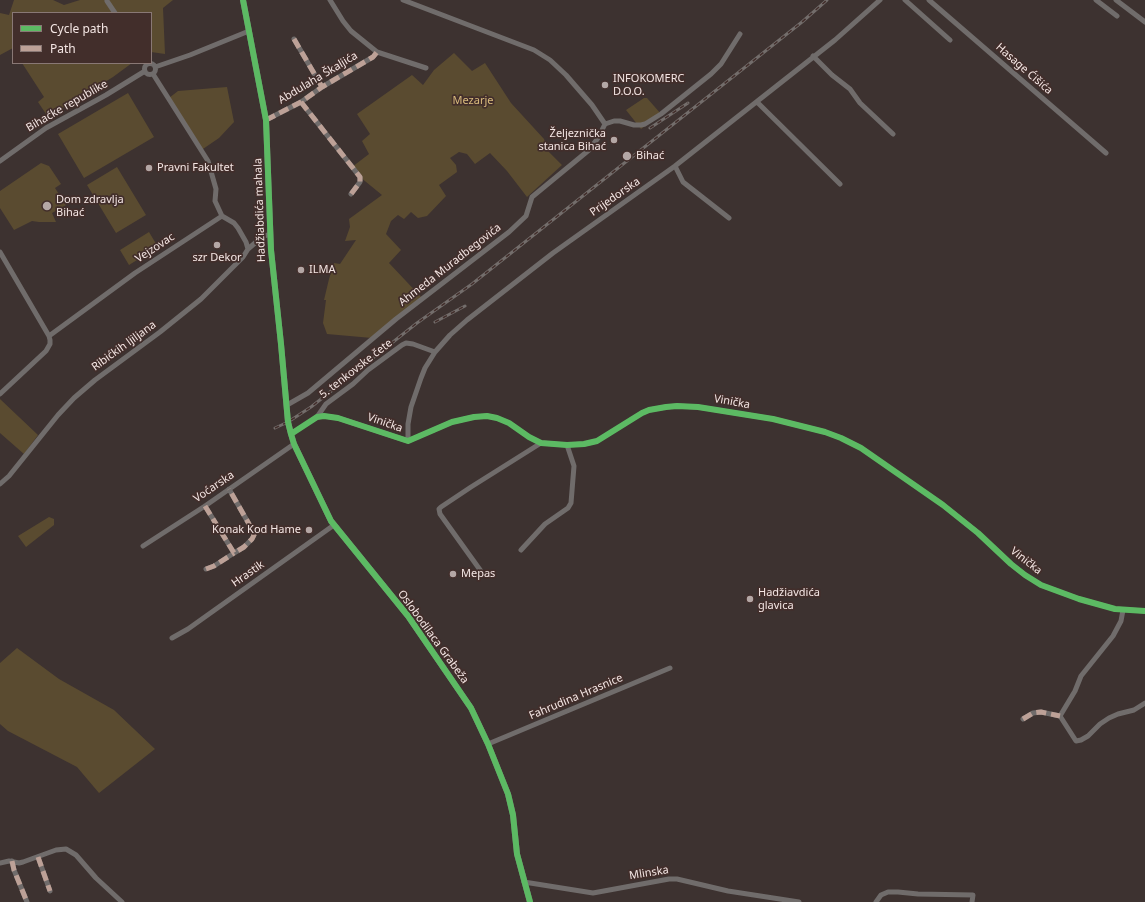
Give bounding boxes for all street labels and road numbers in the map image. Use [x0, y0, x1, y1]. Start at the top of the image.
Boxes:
street label: Hasage Ćišića [993, 41, 1055, 97]
street label: Abdulaha Škaljića [276, 49, 360, 107]
street label: Bihaćke republike [24, 77, 110, 135]
street label: Hadžiabdića mahala [252, 158, 268, 262]
street label: Prijedorska [587, 175, 643, 219]
street label: Ahmeda Muradbegovića [396, 221, 504, 309]
street label: Vejzovac [133, 230, 177, 266]
street label: Ribićkih ljiljana [89, 318, 159, 374]
street label: 5. tenkovske čete [317, 336, 395, 402]
street label: Vinička [713, 392, 751, 412]
street label: Vinička [366, 411, 404, 435]
street label: Voćarska [191, 469, 237, 505]
street label: Vinička [1008, 545, 1044, 577]
street label: Hrastik [229, 558, 267, 590]
street label: Oslobodilaca Grabeža [395, 588, 471, 686]
street label: Fahrudina Hrasnice [527, 671, 625, 723]
street label: Mlinska [628, 863, 670, 883]

